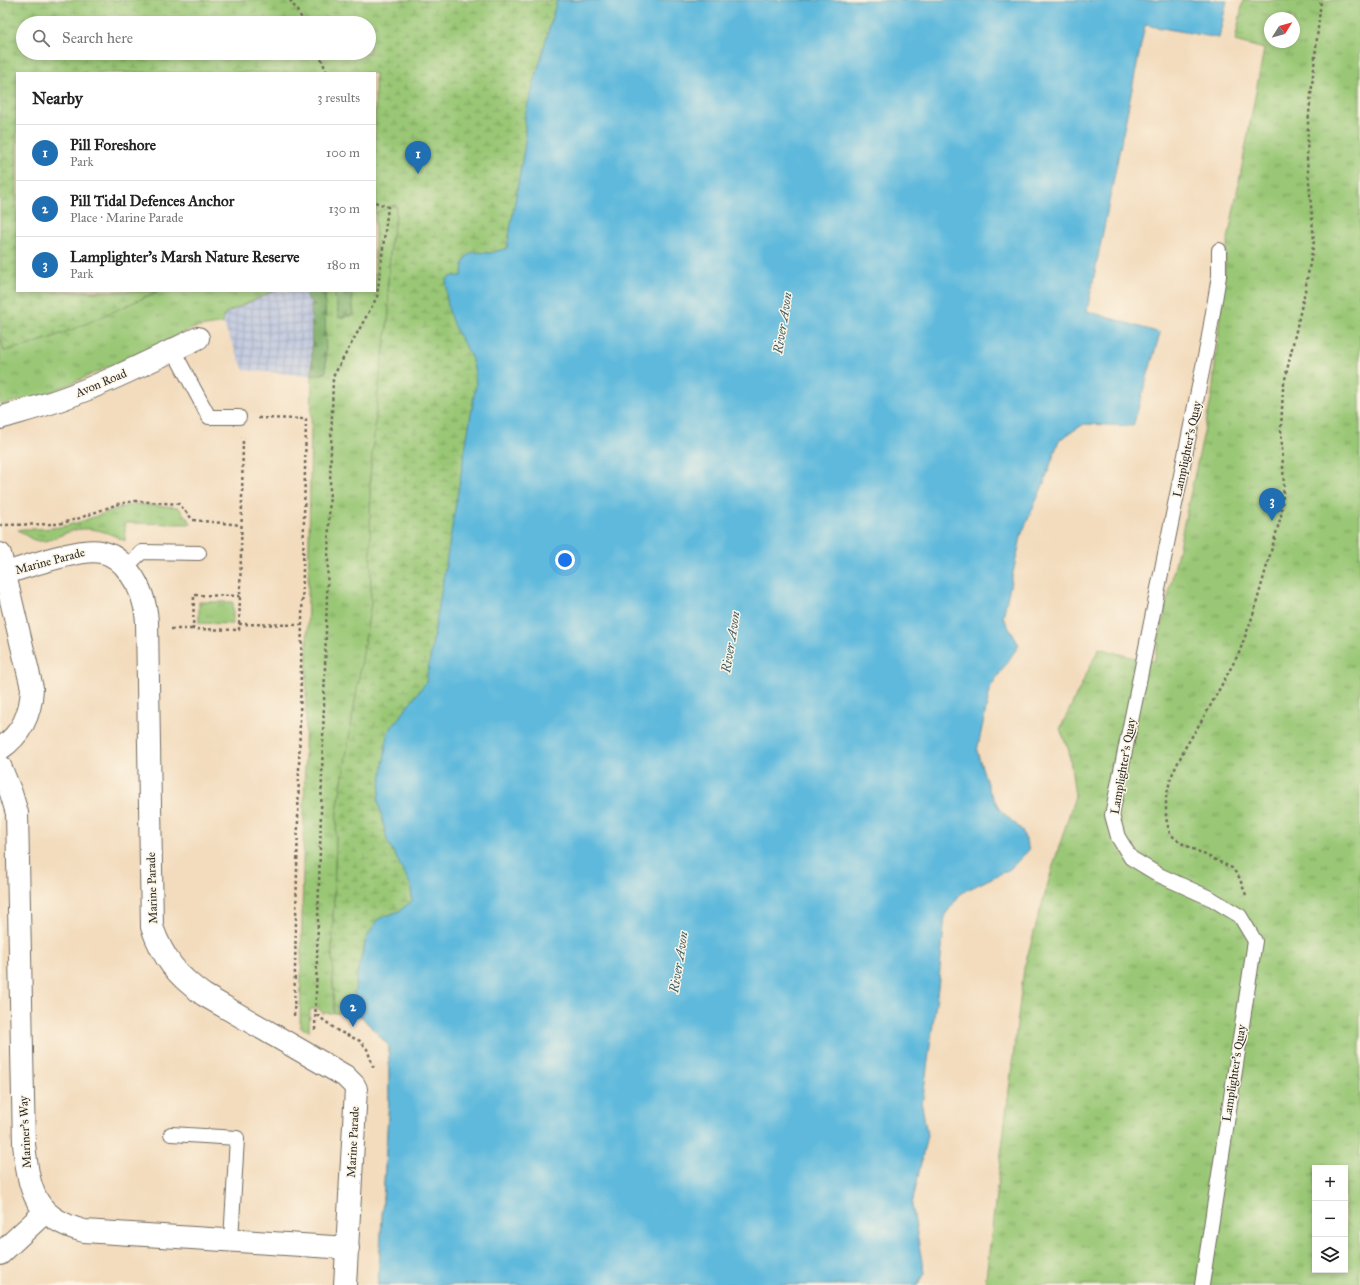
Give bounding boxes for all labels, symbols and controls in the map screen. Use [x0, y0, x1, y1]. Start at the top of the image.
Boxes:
north arrow [1264, 12, 1300, 48]
search box [16, 16, 376, 60]
icon: search [30, 27, 52, 49]
text: Search here [62, 29, 133, 47]
text: Nearby [32, 88, 83, 109]
text: 3 results [317, 90, 360, 106]
text: Pill Foreshore [70, 136, 156, 154]
pin: 1 [405, 141, 431, 174]
text: 1 [42, 145, 48, 161]
text: 100 m [326, 145, 360, 161]
text: Park [70, 154, 94, 170]
text: Pill Tidal Defences Anchor [70, 192, 234, 210]
text: 2 [42, 201, 48, 217]
text: 130 m [328, 201, 360, 217]
text: Place · Marine Parade [70, 210, 183, 226]
text: Lamplighter's Marsh Nature Reserve [70, 248, 299, 266]
text: 3 [42, 257, 48, 273]
text: 180 m [327, 257, 360, 273]
text: Park [70, 266, 94, 282]
water label: River Avon [770, 291, 796, 356]
street label: Avon Road [72, 366, 129, 400]
street label: Lamplighter's Quay [1170, 399, 1205, 499]
pin: 3 [1259, 488, 1285, 521]
street label: Marine Parade [14, 545, 86, 577]
your location [555, 550, 575, 570]
water label: River Avon [718, 610, 744, 675]
street label: Lamplighter's Quay [1108, 716, 1139, 816]
street label: Marine Parade [144, 852, 160, 924]
water label: River Avon [666, 930, 692, 995]
pin: 2 [340, 994, 366, 1027]
street label: Lamplighter's Quay [1219, 1023, 1250, 1123]
street label: Mariner's Way [16, 1095, 34, 1169]
street label: Marine Parade [344, 1106, 362, 1178]
map controls [1312, 1165, 1348, 1273]
button: + [1312, 1165, 1348, 1201]
button: − [1312, 1201, 1348, 1237]
button: layers [1312, 1237, 1348, 1273]

